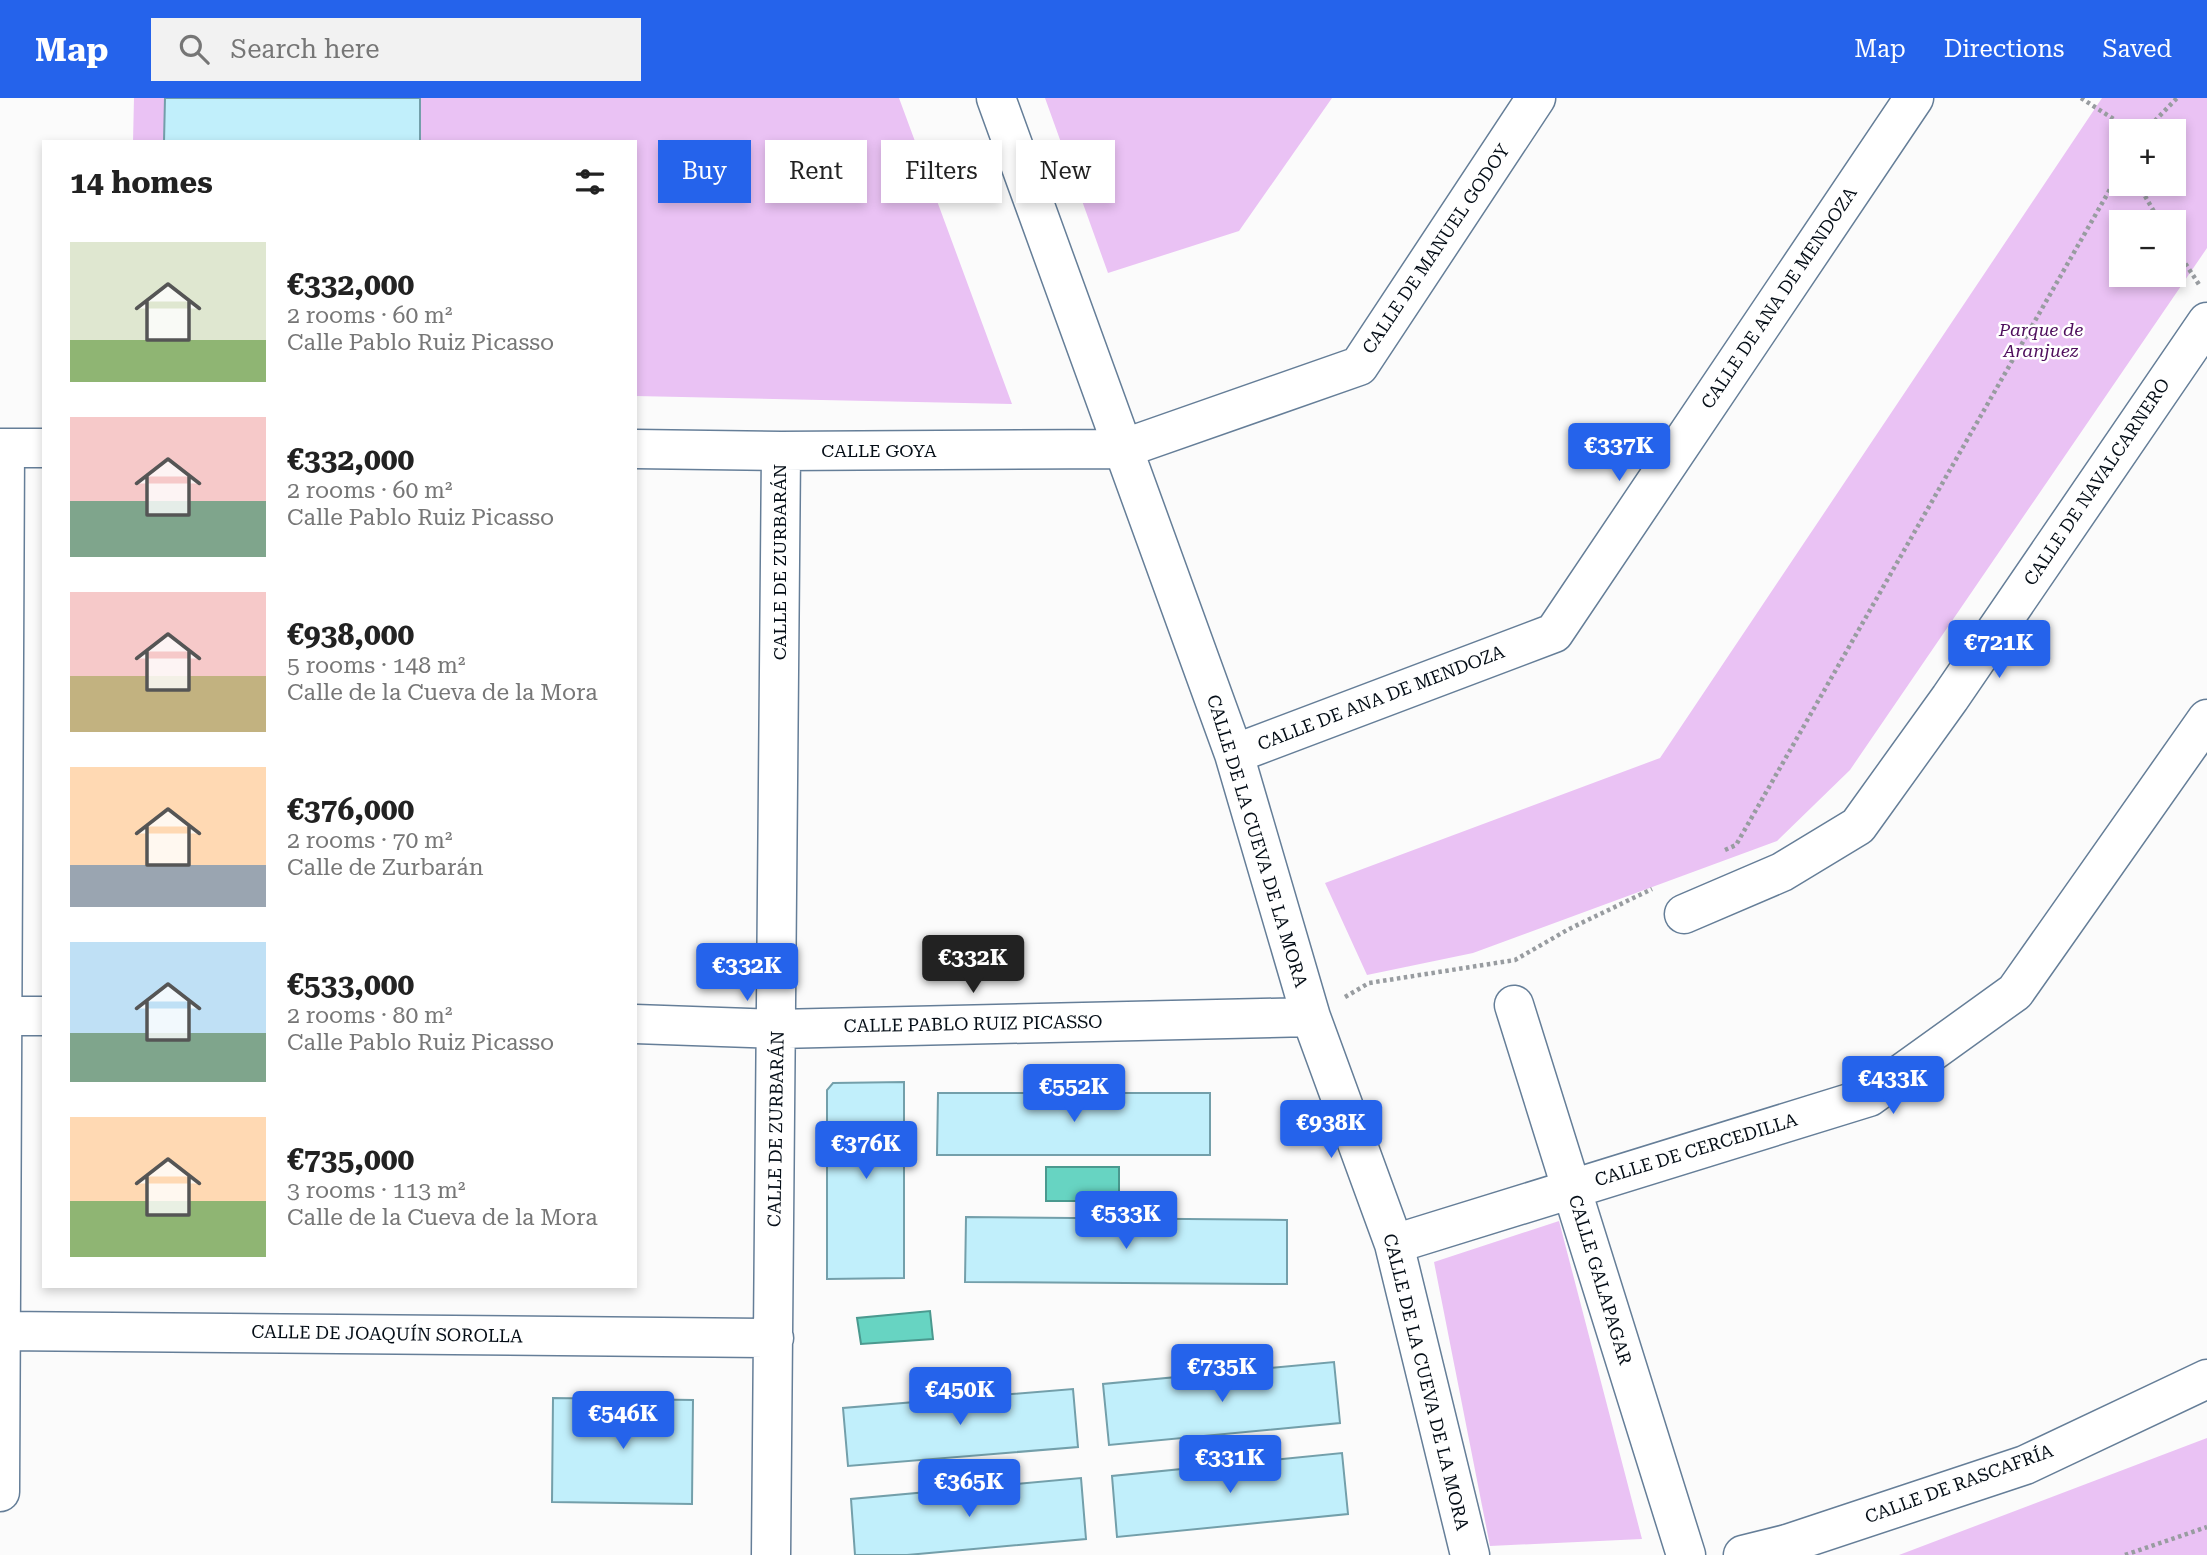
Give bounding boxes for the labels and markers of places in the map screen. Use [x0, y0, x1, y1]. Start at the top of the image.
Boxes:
pin: €337K [1570, 424, 1668, 483]
pin: €721K [1950, 620, 2048, 680]
pin: €332K [924, 936, 1022, 995]
pin: €332K [698, 944, 796, 1003]
pin: €433K [1844, 1056, 1942, 1116]
pin: €552K [1025, 1065, 1123, 1124]
pin: €938K [1282, 1100, 1380, 1160]
pin: €376K [817, 1122, 915, 1181]
pin: €533K [1077, 1192, 1175, 1251]
pin: €735K [1173, 1344, 1271, 1404]
pin: €450K [911, 1368, 1009, 1427]
pin: €546K [574, 1392, 672, 1451]
pin: €331K [1181, 1436, 1279, 1495]
pin: €365K [920, 1460, 1018, 1519]

